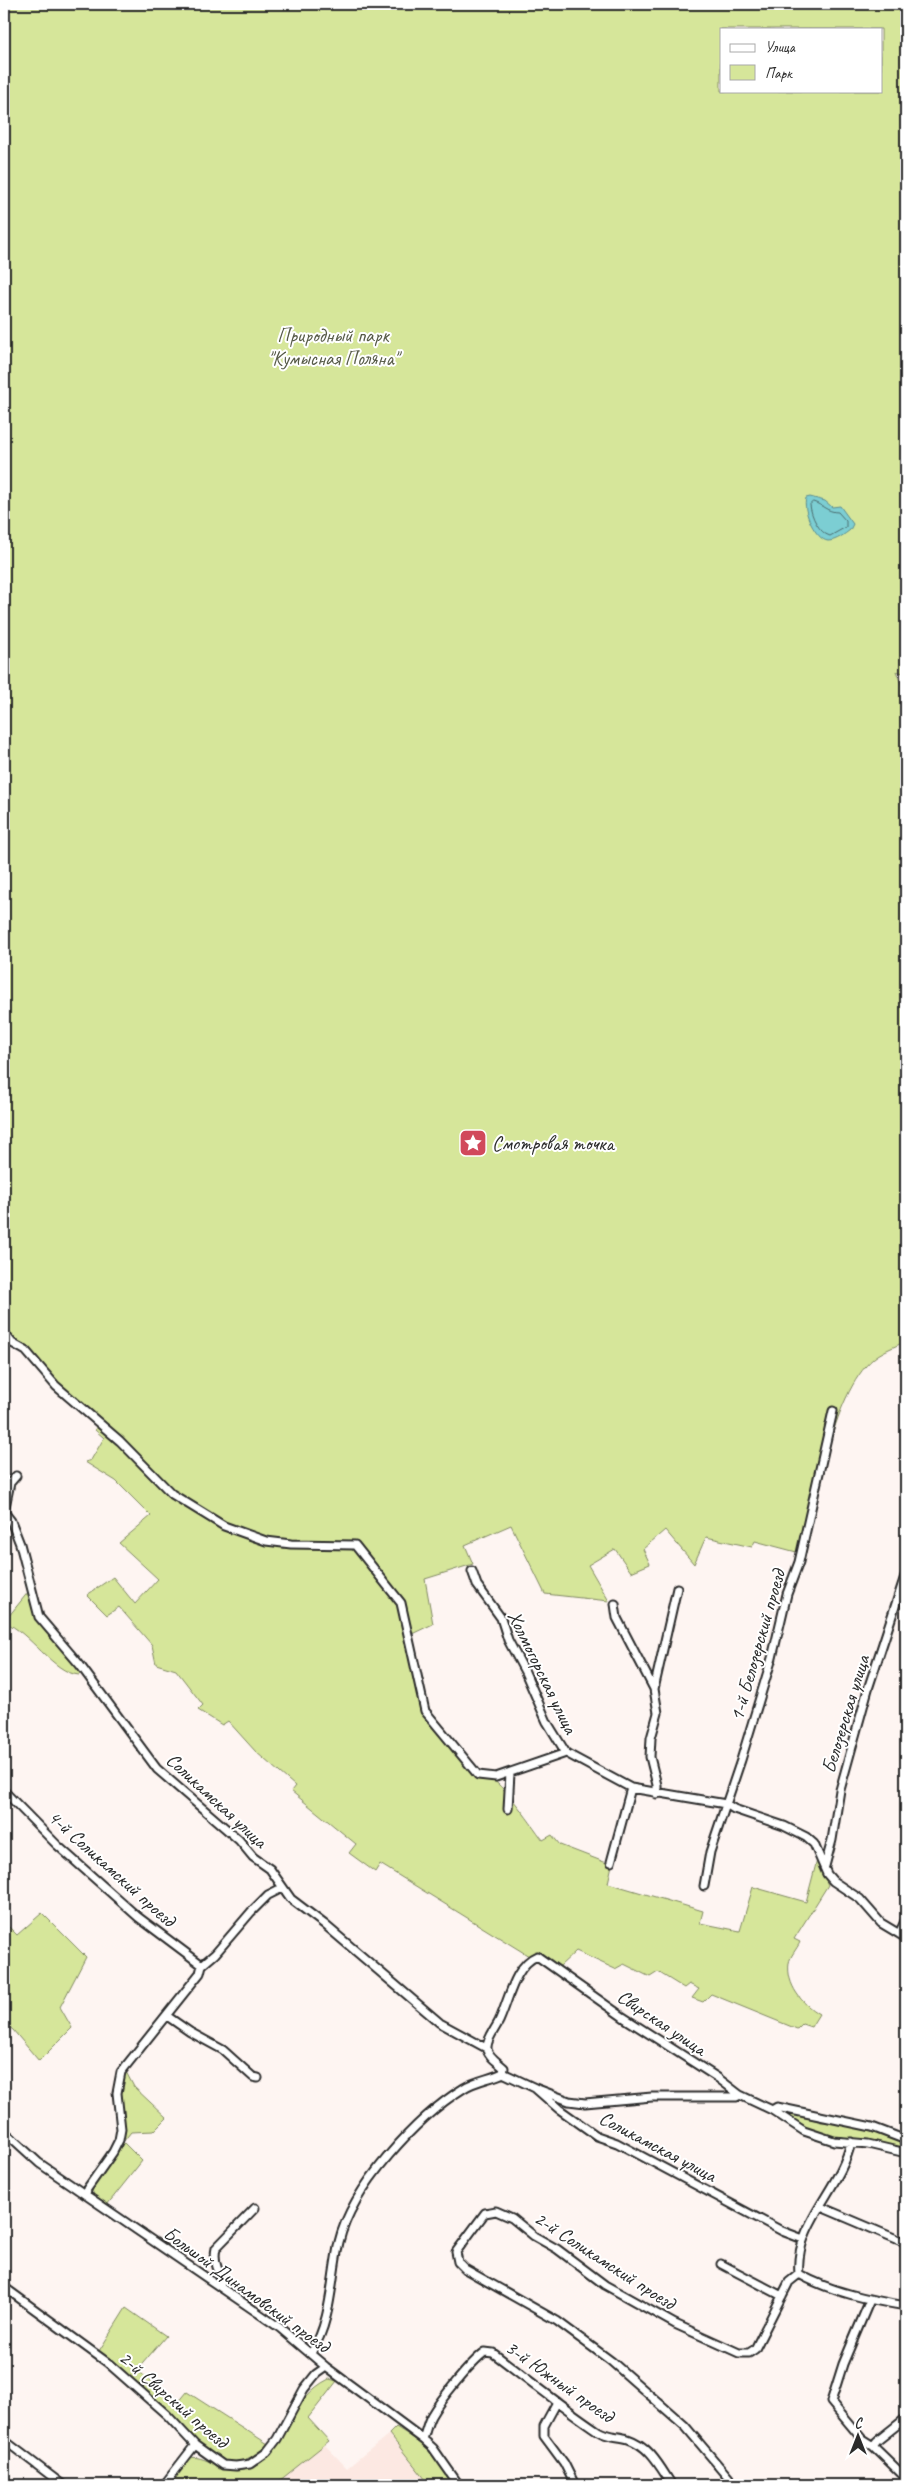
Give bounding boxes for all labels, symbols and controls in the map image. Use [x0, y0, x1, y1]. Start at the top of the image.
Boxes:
legend [720, 28, 882, 92]
text: Улица [765, 38, 796, 57]
text: Парк [765, 64, 793, 83]
park label: Природный парк "Кумысная Поляна" [268, 323, 402, 371]
place icon: Смотровая точка [458, 1128, 488, 1158]
place label: Смотровая точка [492, 1131, 615, 1156]
street label: 1-й Белозерский проезд [724, 1565, 792, 1724]
street label: Холмогорская улица [502, 1607, 584, 1740]
street label: Белозерская улица [816, 1650, 876, 1776]
street label: Соликамская улица [161, 1747, 274, 1855]
street label: 4-й Соликамский проезд [43, 1805, 182, 1934]
street label: Свирская улица [613, 1984, 712, 2062]
street label: Соликамская улица [595, 2105, 722, 2189]
street label: 2-й Соликамский проезд [530, 2206, 682, 2316]
street label: Большой Динамовский проезд [159, 2221, 336, 2359]
street label: 3-й Южный проезд [500, 2335, 621, 2429]
street label: 2-й Свирский проезд [114, 2345, 235, 2455]
north arrow [832, 2412, 882, 2462]
text: С [855, 2415, 864, 2432]

